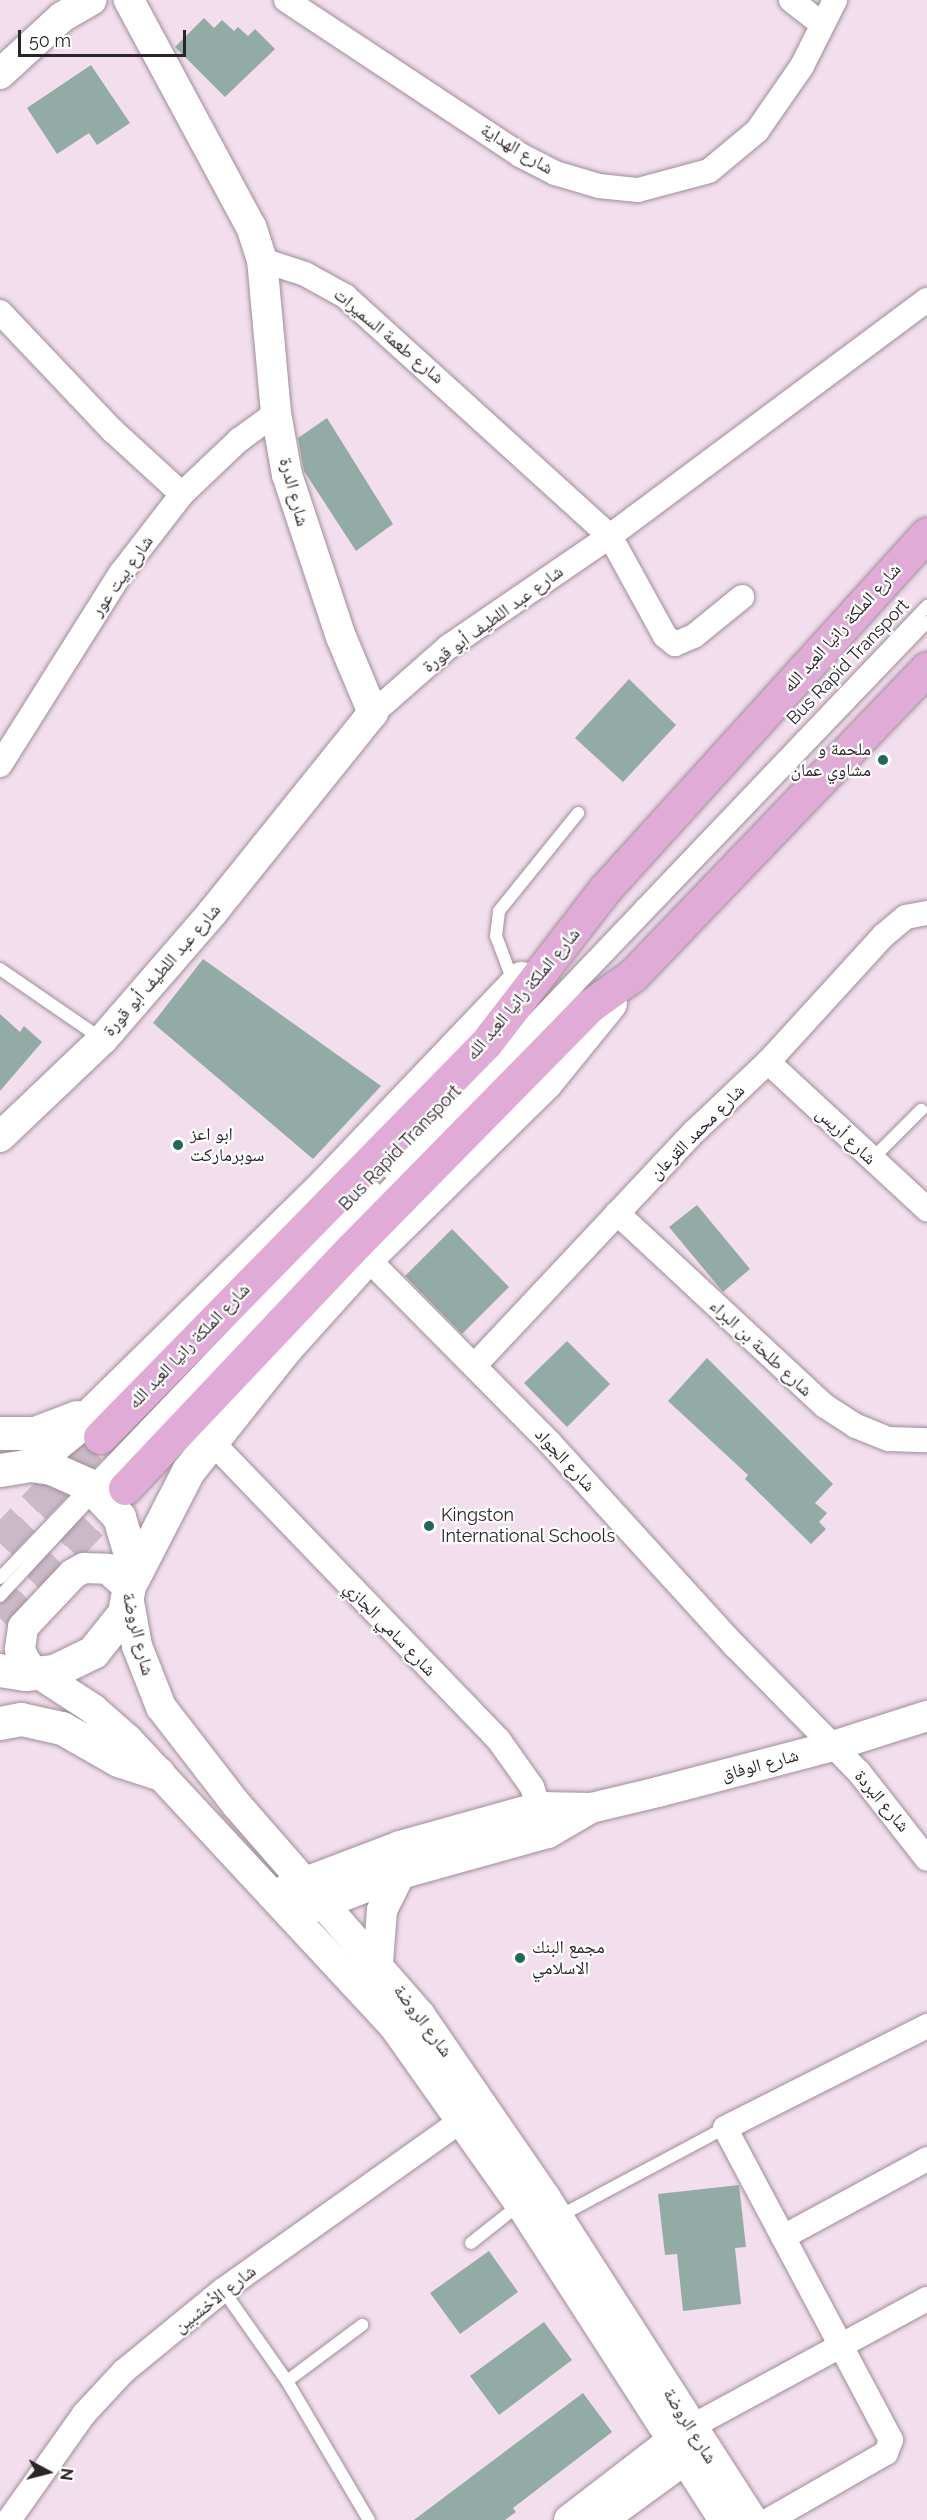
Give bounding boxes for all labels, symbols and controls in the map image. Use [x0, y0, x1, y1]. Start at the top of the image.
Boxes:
scale bar [21, 18, 189, 56]
text: 50 m [29, 30, 71, 51]
street label: شارع الهداية [477, 119, 557, 179]
street label: شارع طعمة السميرات [329, 283, 449, 389]
street label: شارع الدرة [275, 456, 313, 528]
street label: شارع بيت عور [86, 531, 158, 621]
street label: شارع الملكة رانيا العبد الله [778, 559, 906, 697]
street label: شارع عبد اللطيف أبو قورة [419, 561, 567, 677]
street label: Bus Rapid Transport [782, 594, 914, 730]
place label: ملحمة و مشاوي عمان [791, 739, 871, 782]
marker: ملحمة و مشاوي عمان [876, 753, 890, 767]
street label: شارع عبد اللطيف أبو قورة [99, 899, 225, 1041]
street label: شارع الملكة رانيا العبد الله [461, 923, 585, 1065]
street label: Bus Rapid Transport [334, 1080, 466, 1216]
street label: شارع محمد القرعان [645, 1080, 749, 1184]
street label: شارع أريس [811, 1103, 881, 1169]
place label: ابو اعز سوبرماركت [190, 1124, 264, 1166]
marker: ابو اعز سوبرماركت [171, 1138, 185, 1152]
street label: شارع الملكة رانيا العبد الله [124, 1279, 254, 1413]
street label: شارع طلحة بن البراء [705, 1295, 817, 1401]
street label: شارع الجواد [530, 1424, 600, 1496]
place label: Kingston International Schools [441, 1505, 616, 1547]
marker: Kingston International Schools [422, 1519, 436, 1533]
street label: شارع سامي الجازي [339, 1577, 441, 1681]
street label: شارع الروضة [117, 1590, 159, 1678]
street label: شارع الوفاق [719, 1744, 801, 1786]
street label: شارع البردة [850, 1766, 914, 1836]
place label: مجمع البنك الاسلامي [532, 1937, 605, 1980]
marker: مجمع البنك الاسلامي [513, 1951, 527, 1965]
street label: شارع الروضة [389, 1981, 457, 2061]
street label: شارع الأخشبين [170, 2260, 260, 2338]
street label: شارع الروضة [658, 2384, 722, 2468]
north arrow [18, 2442, 78, 2502]
text: N [56, 2467, 77, 2481]

